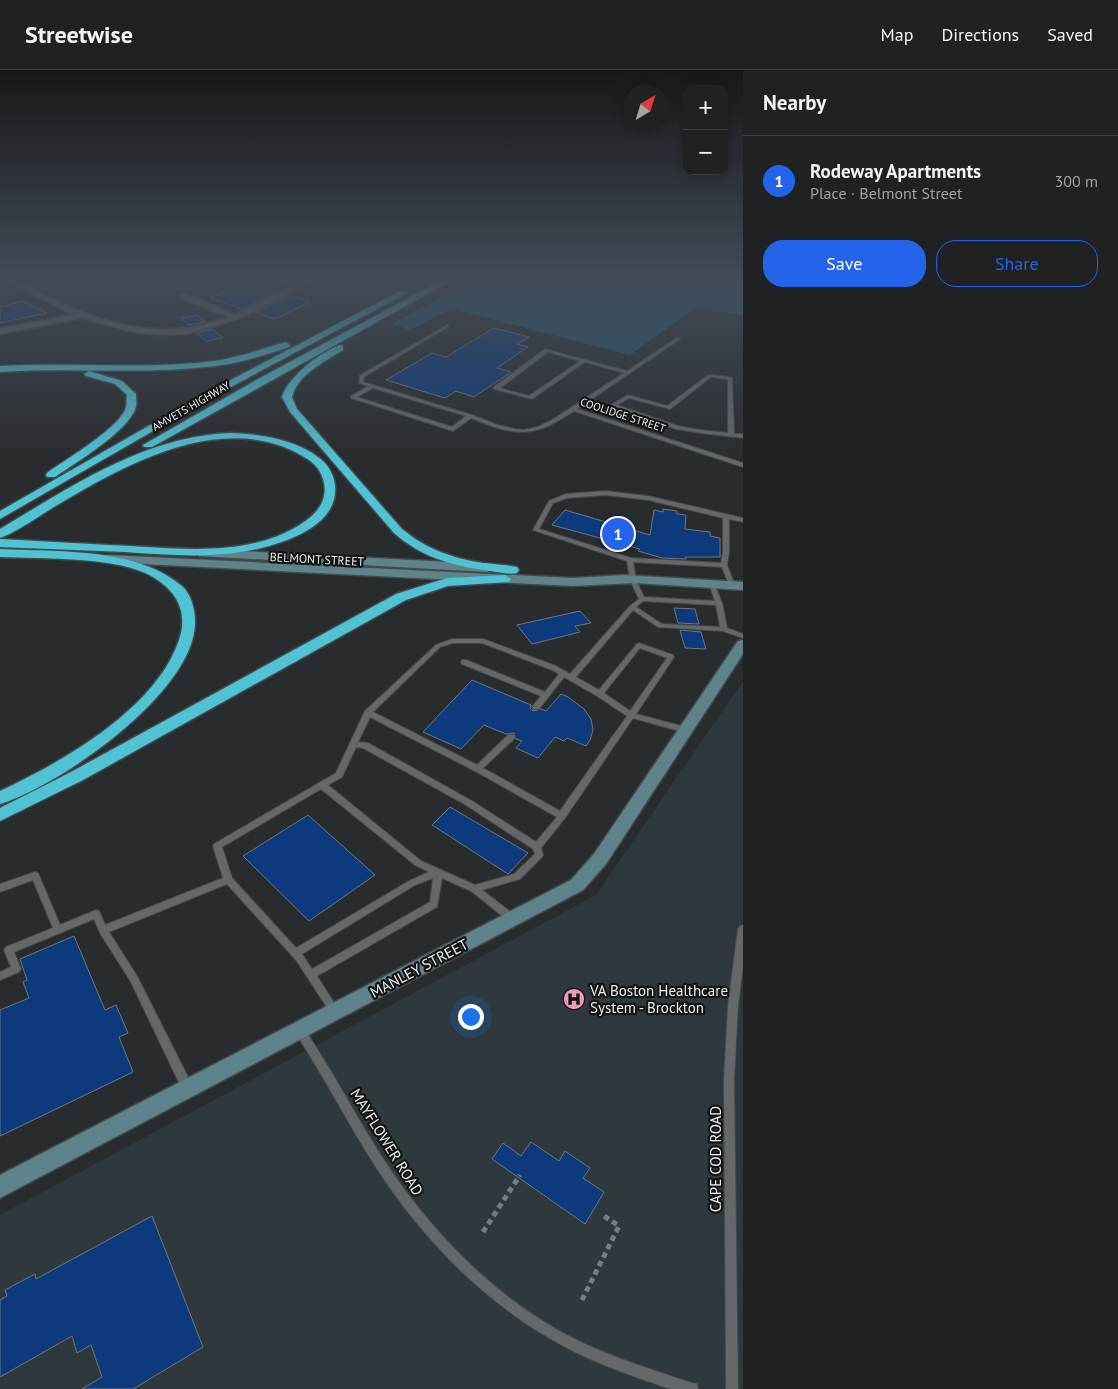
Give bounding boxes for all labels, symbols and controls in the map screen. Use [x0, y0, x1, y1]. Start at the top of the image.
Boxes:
text: Streetwise [25, 19, 133, 50]
text: Map [881, 23, 913, 46]
text: Directions [941, 23, 1019, 46]
text: Saved [1047, 23, 1093, 46]
north arrow [623, 85, 668, 130]
map controls [683, 85, 728, 175]
button: + [683, 85, 728, 130]
text: Nearby [763, 89, 826, 116]
button: − [683, 130, 728, 175]
text: Rodeway Apartments [810, 159, 981, 183]
text: 1 [774, 171, 784, 191]
text: 300 m [1055, 171, 1098, 191]
text: Place · Belmont Street [810, 183, 962, 203]
button: Save [763, 240, 926, 287]
button: Share [936, 240, 1098, 287]
street label: AMVETS HIGHWAY [150, 378, 233, 434]
street label: COOLIDGE STREET [578, 395, 668, 435]
pin: 1 [602, 515, 634, 553]
street label: BELMONT STREET [269, 549, 365, 569]
street label: MANLEY STREET [367, 934, 472, 1002]
place label: VA Boston Healthcare System - Brockton [589, 981, 728, 1017]
hospital icon: VA Boston Healthcare System - Brockton [562, 987, 586, 1011]
your location [458, 1004, 484, 1030]
street label: MAYFLOWER ROAD [346, 1085, 428, 1199]
street label: CAPE COD ROAD [706, 1106, 725, 1212]

